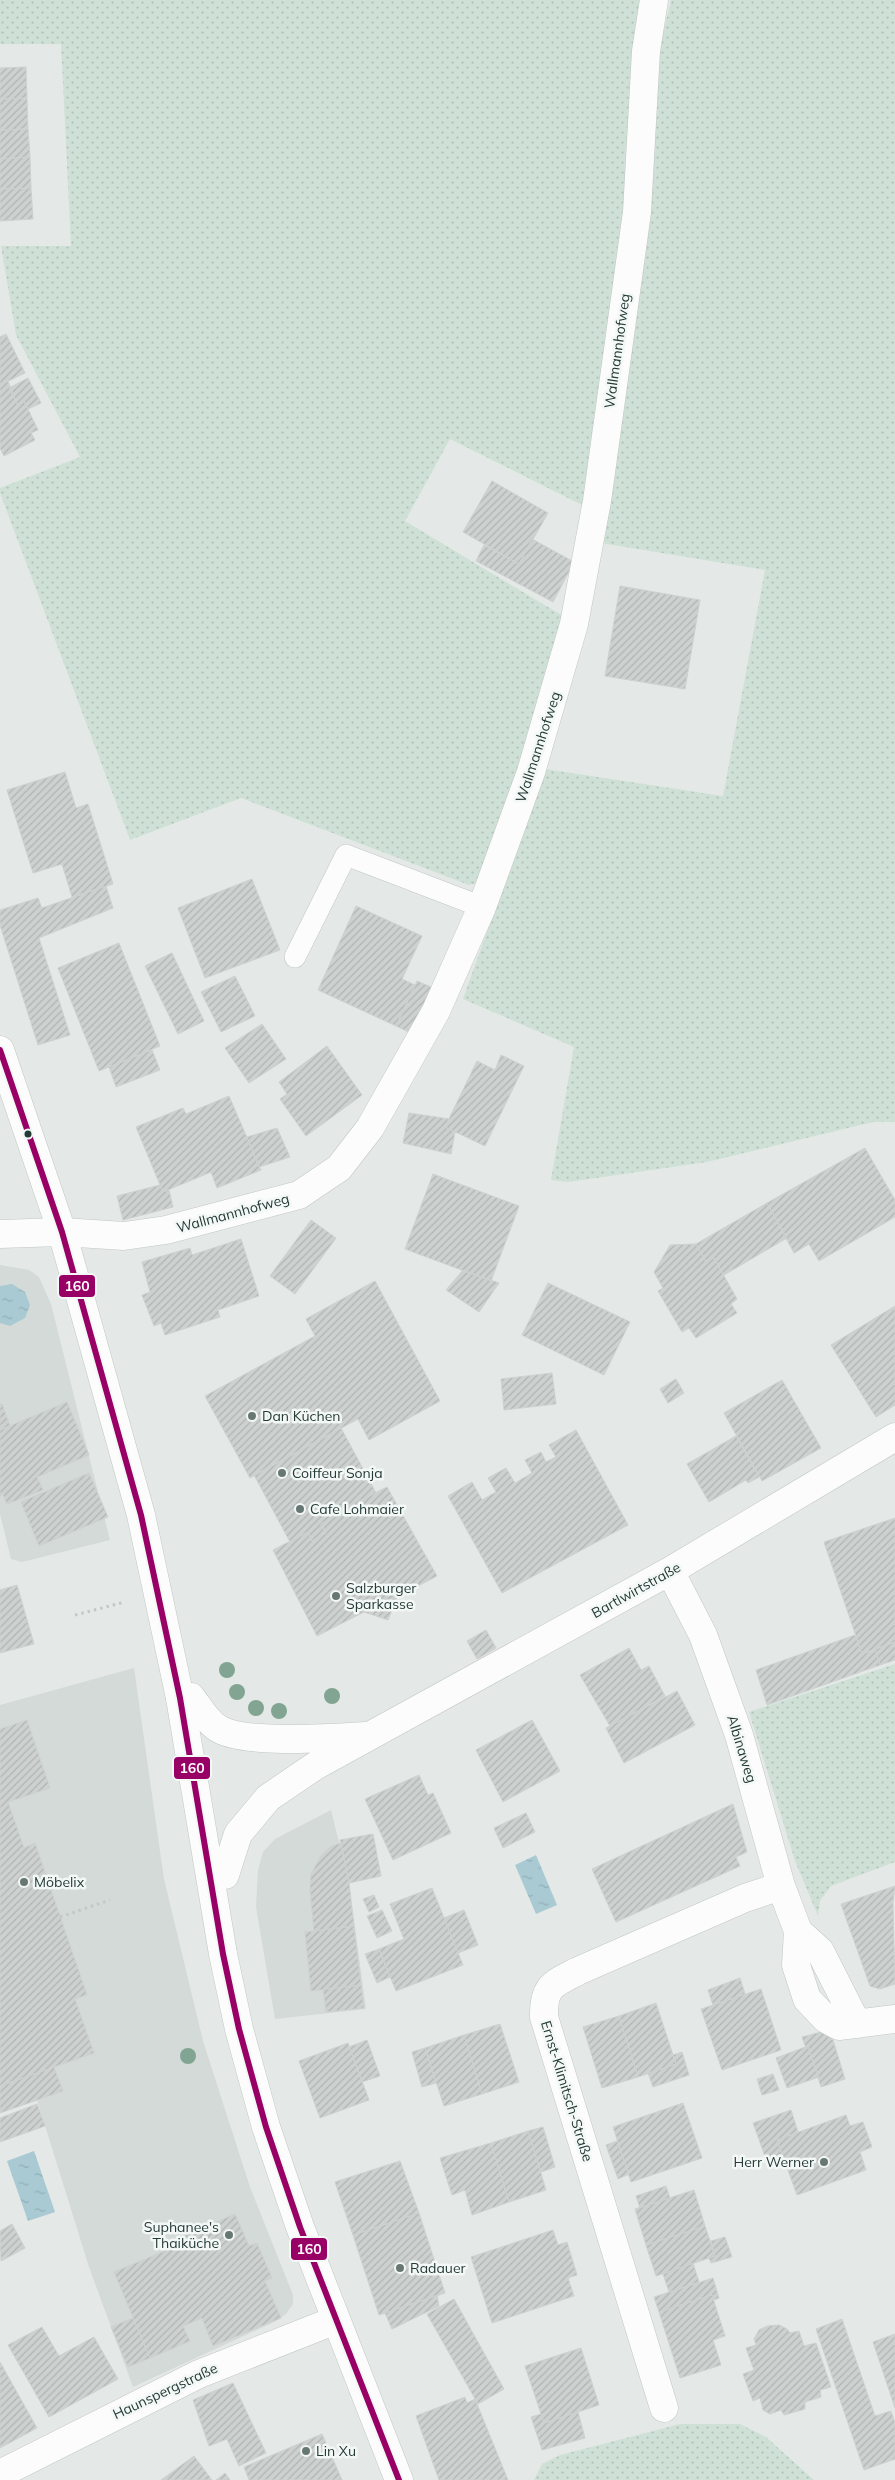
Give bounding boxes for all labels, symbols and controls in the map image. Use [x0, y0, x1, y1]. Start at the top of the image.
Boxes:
street label: Wallmannhofweg [600, 292, 634, 410]
street label: Wallmannhofweg [512, 689, 564, 805]
unlabelled marker [23, 1129, 33, 1139]
street label: Wallmannhofweg [175, 1189, 291, 1237]
line badge: 160 [58, 1274, 96, 1298]
text: 160 [64, 1277, 90, 1295]
place label: Dan Küchen [262, 1407, 340, 1425]
marker: Dan Küchen [246, 1410, 258, 1422]
place label: Coiffeur Sonja [292, 1464, 383, 1482]
marker: Coiffeur Sonja [276, 1467, 288, 1479]
place label: Cafe Lohmaier [310, 1500, 405, 1518]
marker: Cafe Lohmaier [294, 1503, 306, 1515]
street label: Bartlwirtstraße [588, 1558, 684, 1622]
place label: Salzburger Sparkasse [346, 1579, 417, 1613]
marker: Salzburger Sparkasse [330, 1590, 342, 1602]
street label: Albinaweg [723, 1713, 761, 1785]
line badge: 160 [173, 1756, 211, 1780]
text: 160 [179, 1759, 205, 1777]
place label: Möbelix [34, 1873, 85, 1891]
marker: Möbelix [18, 1876, 30, 1888]
street label: Ernst-Klimitsch-Straße [537, 2018, 597, 2164]
place label: Herr Werner [733, 2153, 815, 2171]
marker: Herr Werner [818, 2156, 830, 2168]
place label: Suphanee's Thaiküche [144, 2218, 219, 2252]
marker: Suphanee's Thaiküche [223, 2229, 235, 2241]
line badge: 160 [290, 2237, 328, 2261]
text: 160 [296, 2240, 322, 2258]
place label: Radauer [410, 2259, 467, 2277]
marker: Radauer [394, 2262, 406, 2274]
street label: Haunspergstraße [110, 2359, 220, 2423]
place label: Lin Xu [316, 2442, 356, 2460]
marker: Lin Xu [300, 2445, 312, 2457]

